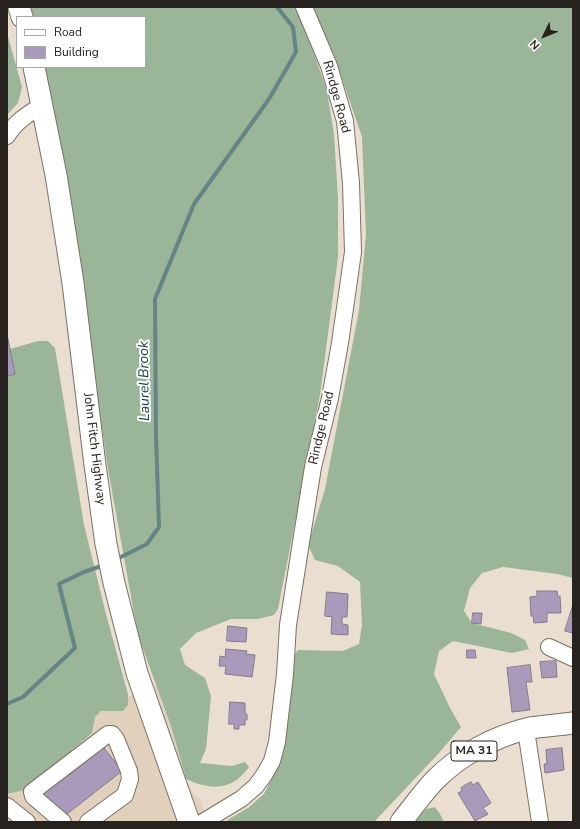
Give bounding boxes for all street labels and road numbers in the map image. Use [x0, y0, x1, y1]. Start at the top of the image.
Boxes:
street label: Rindge Road [319, 59, 353, 135]
street label: Rindge Road [306, 390, 338, 466]
street label: John Fitch Highway [79, 392, 109, 506]
road number: MA 31 [451, 741, 497, 761]

